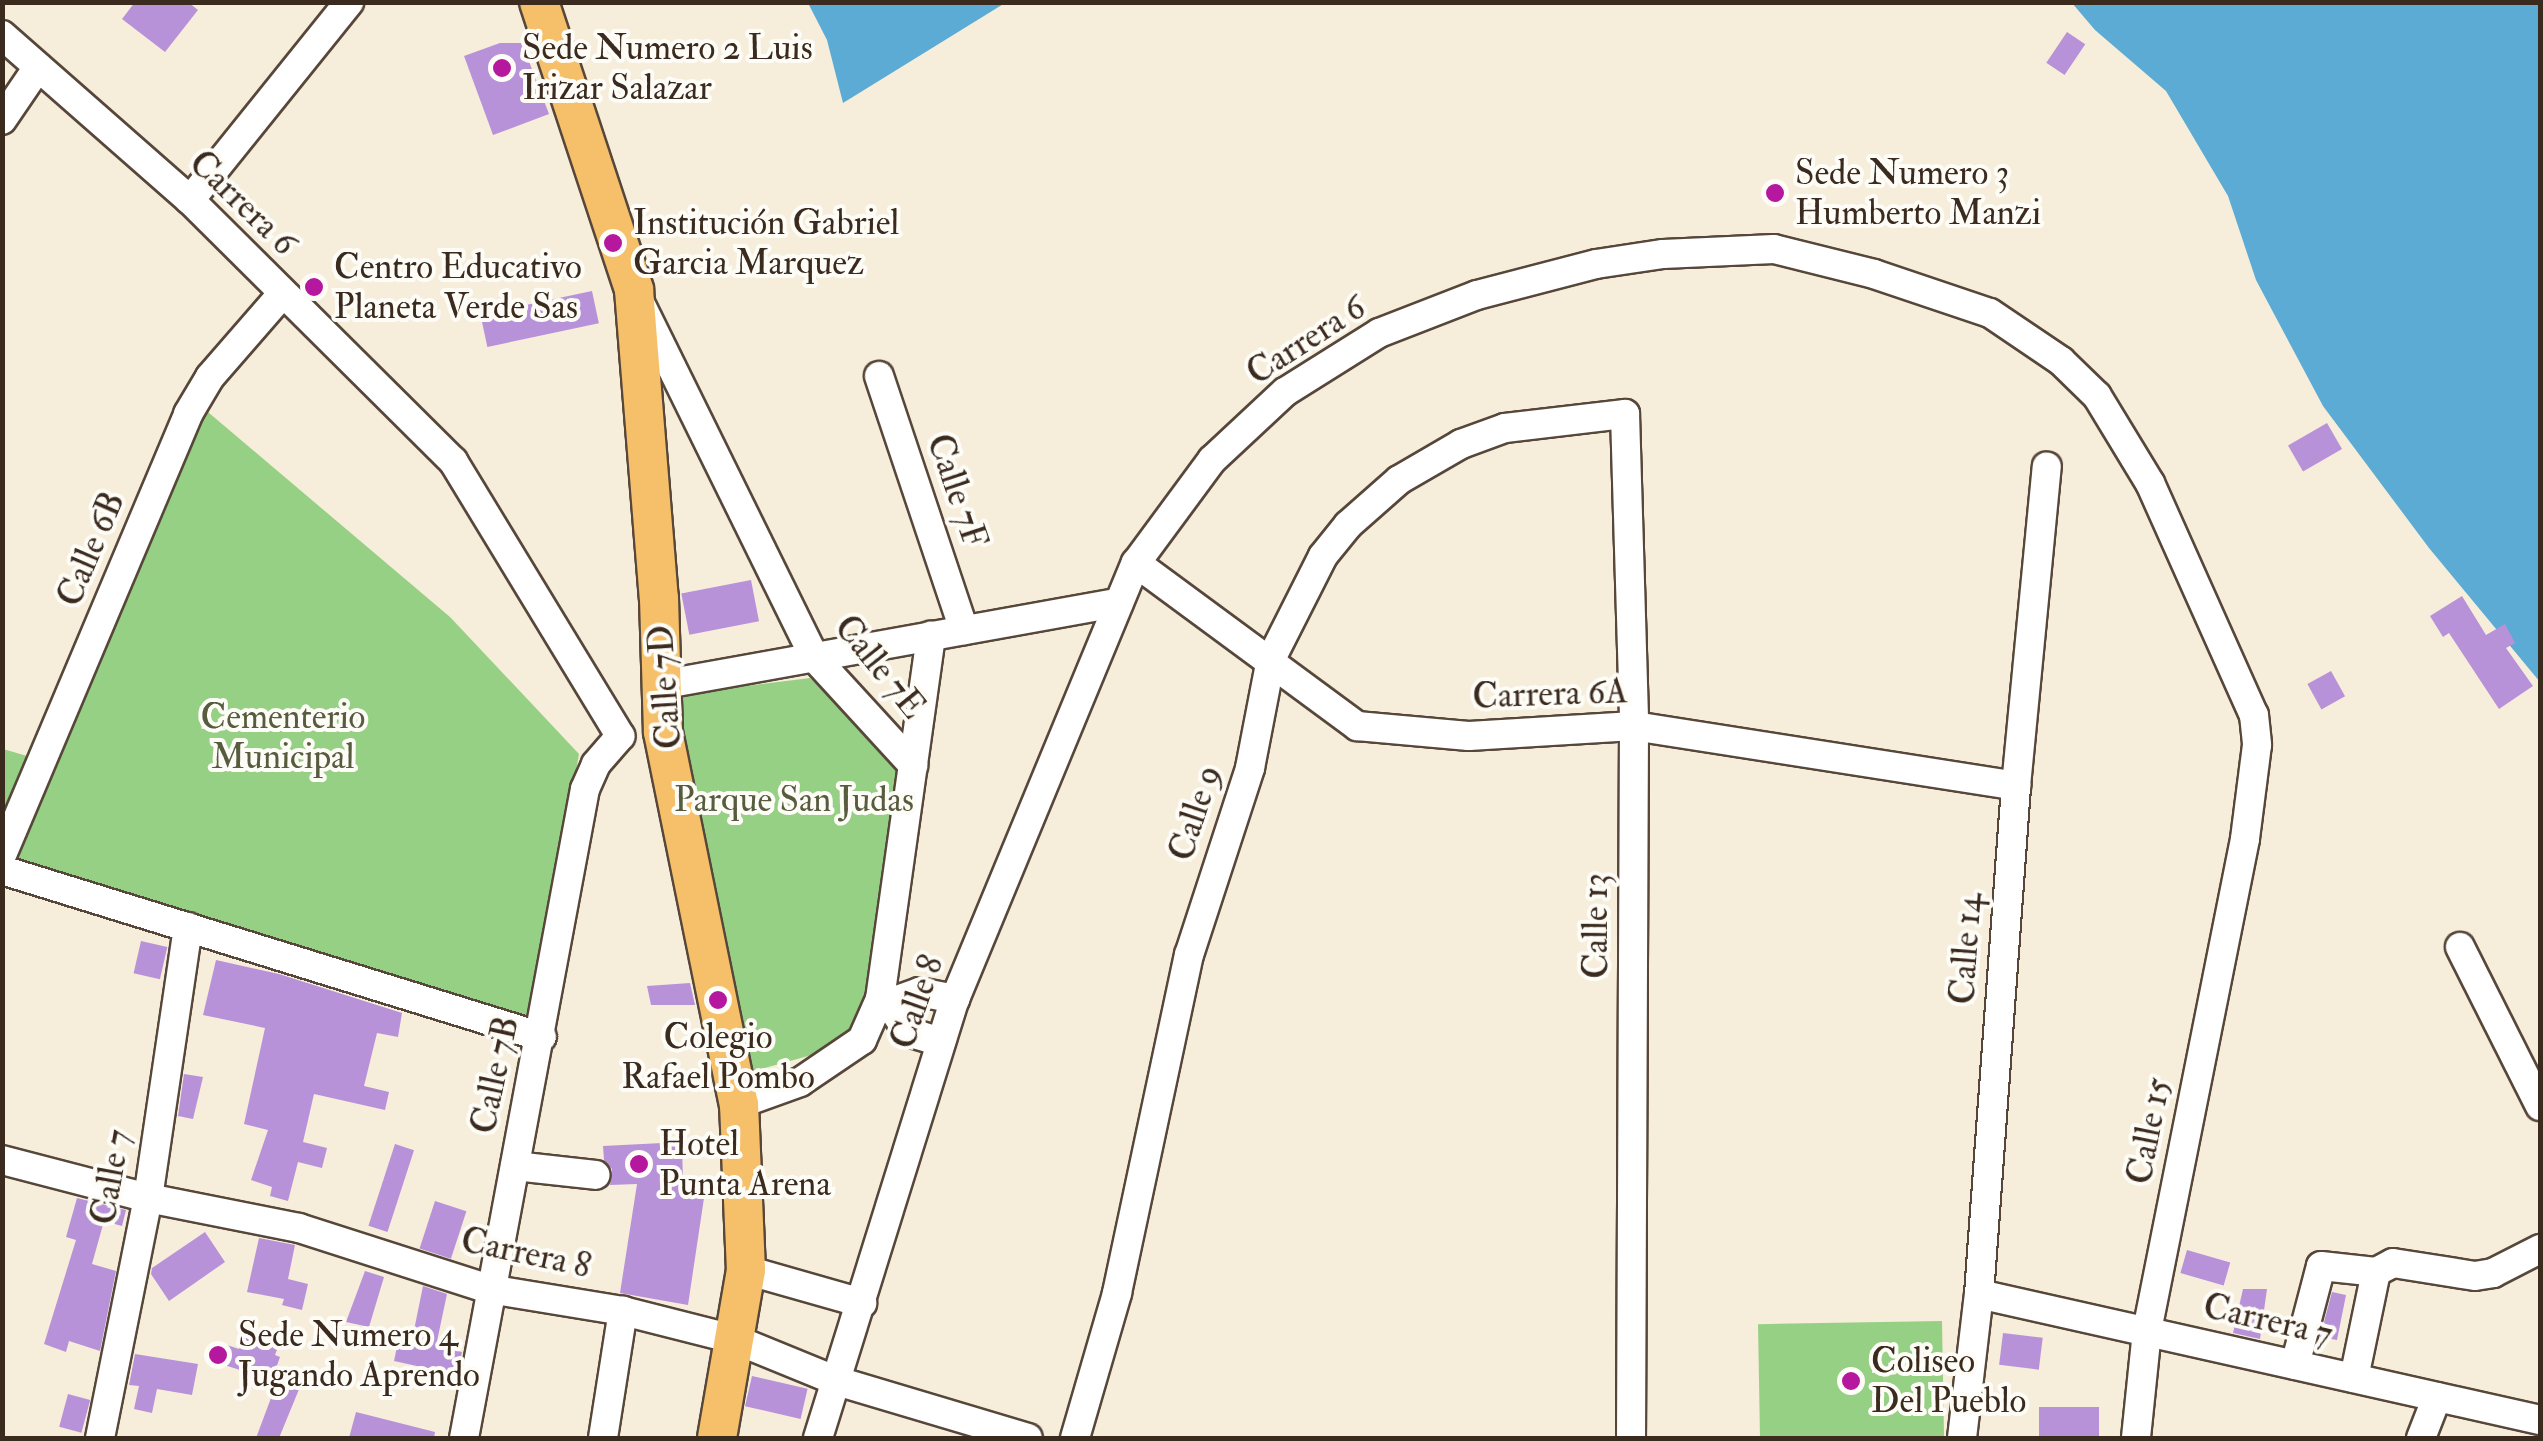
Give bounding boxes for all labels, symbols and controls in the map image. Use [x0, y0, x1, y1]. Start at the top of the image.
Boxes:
place label: Sede Numero 2 Luis Irizar Salazar [522, 27, 813, 109]
marker: Sede Numero 2 Luis Irizar Salazar [491, 57, 513, 79]
street label: Carrera 6 [181, 142, 305, 264]
place label: Sede Numero 3 Humberto Manzi [1795, 152, 2041, 234]
marker: Sede Numero 3 Humberto Manzi [1764, 182, 1786, 204]
place label: Institución Gabriel Garcia Marquez [633, 202, 899, 284]
marker: Institución Gabriel Garcia Marquez [602, 232, 624, 254]
place label: Centro Educativo Planeta Verde Sas [334, 246, 582, 328]
marker: Centro Educativo Planeta Verde Sas [303, 276, 325, 298]
street label: Carrera 6 [1239, 286, 1373, 394]
street label: Calle 7F [918, 429, 996, 553]
street label: Calle 6B [48, 485, 134, 613]
street label: Calle 7E [826, 607, 934, 727]
street label: Calle 7D [640, 624, 690, 750]
street label: Carrera 6A [1472, 670, 1628, 718]
park label: Cementerio Municipal [201, 696, 365, 778]
street label: Calle 9 [1160, 760, 1230, 866]
park label: Parque San Judas [674, 779, 914, 821]
street label: Calle 13 [1575, 873, 1617, 979]
street label: Calle 14 [1941, 892, 1991, 1006]
street label: Calle 8 [882, 950, 952, 1054]
marker: Colegio Rafael Pombo [707, 989, 729, 1011]
street label: Calle 7B [462, 1013, 528, 1137]
place label: Colegio Rafael Pombo [621, 1016, 815, 1098]
street label: Calle 15 [2118, 1074, 2180, 1188]
place label: Hotel Punta Arena [659, 1123, 831, 1205]
street label: Calle 7 [82, 1126, 140, 1228]
marker: Hotel Punta Arena [628, 1153, 650, 1175]
street label: Carrera 8 [457, 1219, 595, 1287]
street label: Carrera 7 [2199, 1285, 2337, 1355]
place label: Sede Numero 4 Jugando Aprendo [238, 1314, 480, 1396]
place label: Coliseo Del Pueblo [1871, 1340, 2026, 1422]
marker: Sede Numero 4 Jugando Aprendo [207, 1344, 229, 1366]
marker: Coliseo Del Pueblo [1840, 1370, 1862, 1392]

